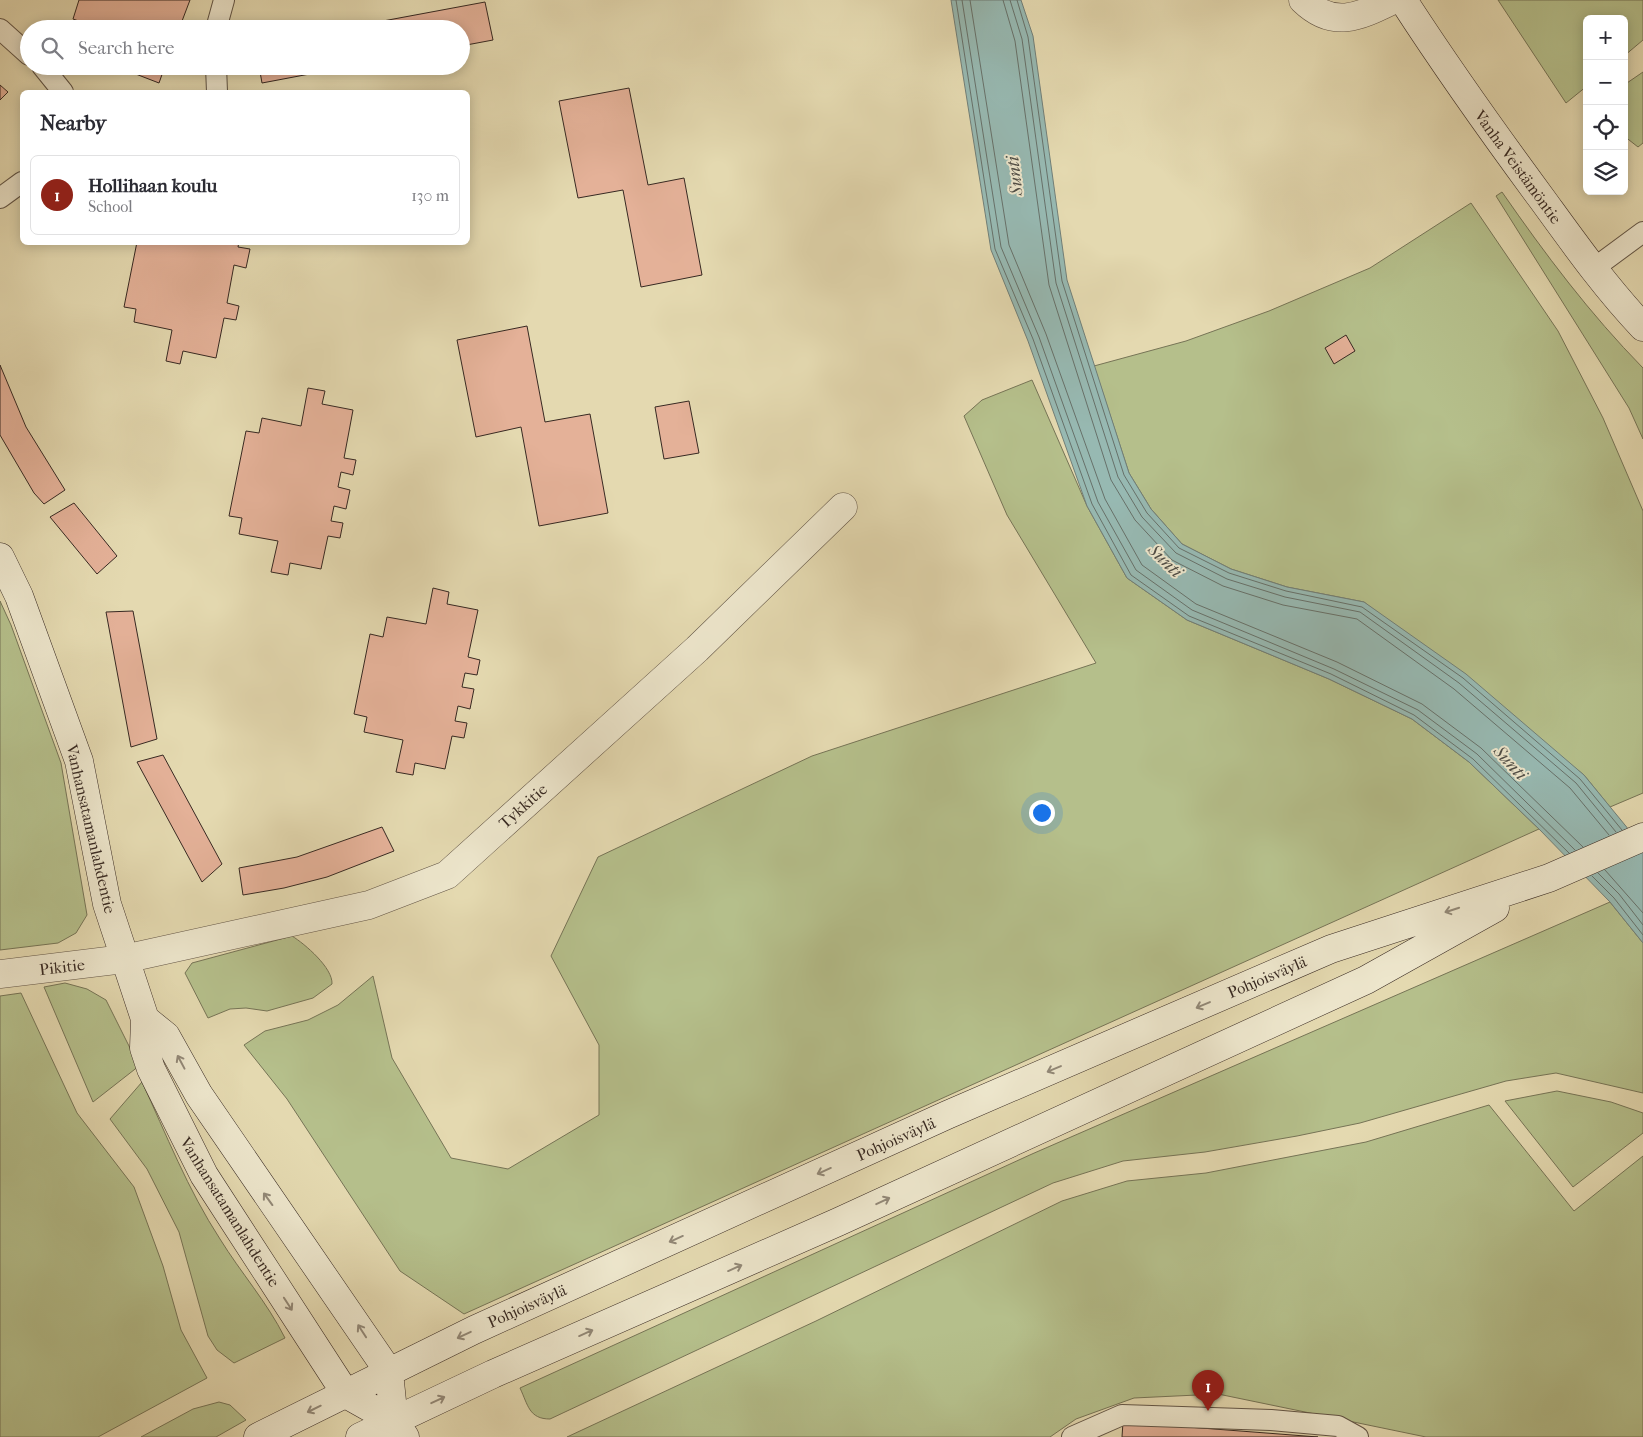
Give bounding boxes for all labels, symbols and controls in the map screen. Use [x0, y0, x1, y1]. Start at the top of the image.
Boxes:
map controls [1583, 15, 1628, 195]
button: + [1583, 15, 1628, 60]
search box [20, 20, 470, 75]
icon: search [38, 34, 66, 62]
text: Search here [78, 37, 174, 59]
button: − [1583, 60, 1628, 105]
button: locate [1583, 105, 1628, 150]
street label: Vanha Veistämöntie [1470, 106, 1566, 228]
text: Nearby [40, 111, 106, 135]
button: layers [1583, 150, 1628, 195]
water label: Sunti [1002, 153, 1028, 198]
text: Hollihaan koulu [88, 175, 217, 197]
text: 1 [54, 186, 60, 205]
text: 130 m [411, 186, 449, 205]
text: School [88, 197, 133, 216]
water label: Sunti [1143, 539, 1188, 584]
water label: Sunti [1488, 741, 1532, 786]
street label: Vanhansatamanlahdentie [62, 742, 120, 915]
street label: Tykkitie [495, 779, 551, 833]
your location [1029, 800, 1055, 826]
one-way arrow [1445, 905, 1461, 915]
street label: Pohjoisväylä [1225, 952, 1310, 1002]
street label: Pikitie [38, 955, 86, 979]
one-way arrow [1196, 1000, 1211, 1010]
one-way arrow [176, 1054, 186, 1069]
one-way arrow [1047, 1065, 1062, 1075]
street label: Pohjoisväylä [854, 1113, 939, 1165]
street label: Vanhansatamanlahdentie [176, 1133, 284, 1290]
one-way arrow [817, 1167, 832, 1177]
one-way arrow [263, 1192, 273, 1206]
one-way arrow [875, 1196, 890, 1206]
one-way arrow [669, 1234, 684, 1244]
one-way arrow [727, 1262, 742, 1272]
street label: Pohjoisväylä [485, 1280, 570, 1332]
one-way arrow [282, 1297, 293, 1311]
one-way arrow [357, 1325, 367, 1339]
one-way arrow [578, 1328, 593, 1338]
one-way arrow [457, 1330, 472, 1340]
pin: 1 [1192, 1370, 1224, 1411]
one-way arrow [430, 1395, 445, 1405]
one-way arrow [307, 1405, 322, 1415]

